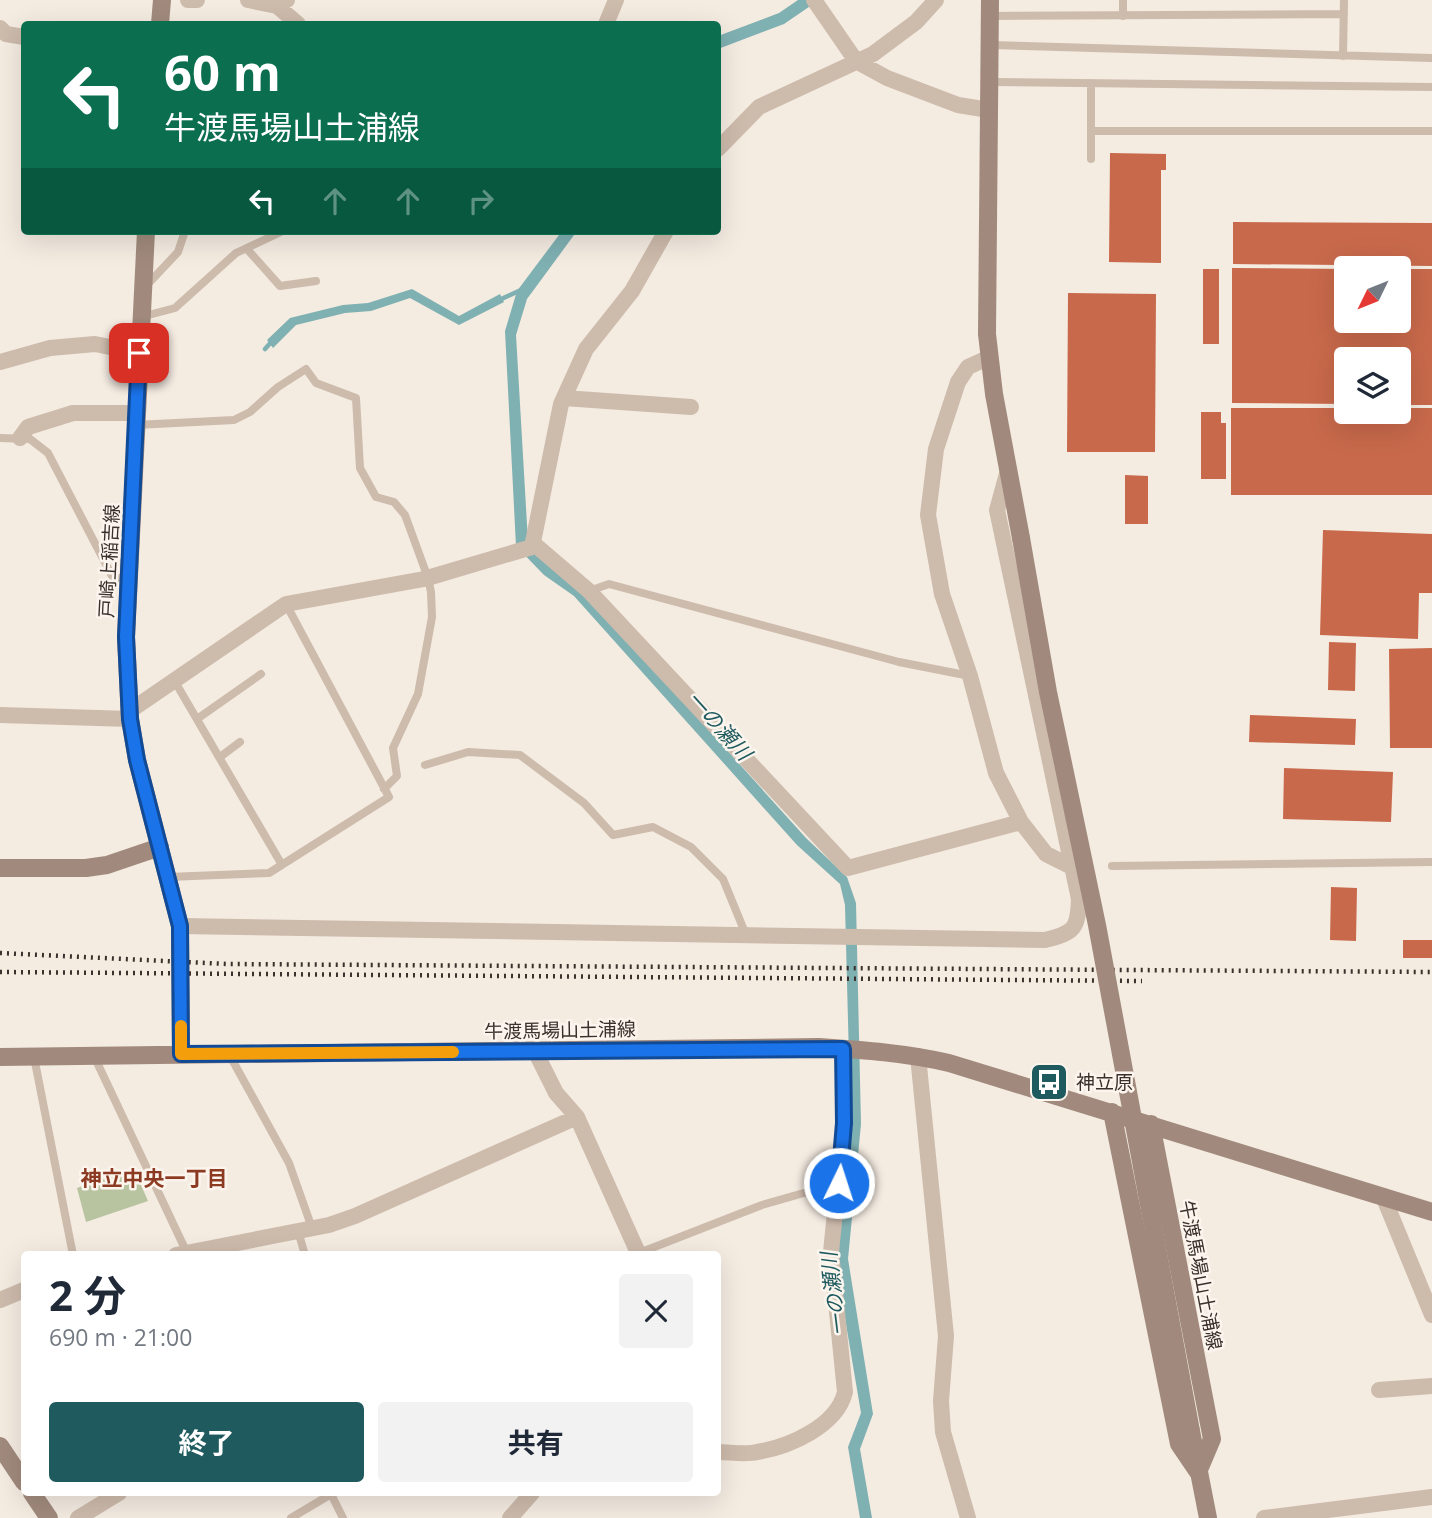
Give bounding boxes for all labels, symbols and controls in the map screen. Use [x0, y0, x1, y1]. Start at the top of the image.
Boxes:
text: 60 m [164, 39, 281, 105]
icon: left [49, 49, 140, 140]
text: 牛渡馬場山土浦線 [164, 105, 420, 148]
icon: left [243, 182, 281, 220]
icon: ahead [316, 182, 354, 220]
icon: ahead [389, 182, 427, 220]
icon: right [462, 182, 500, 220]
north arrow [1334, 256, 1410, 332]
map controls [1334, 256, 1411, 424]
pin [109, 323, 169, 383]
icon: arrive [120, 334, 158, 372]
button: layers [1334, 347, 1411, 424]
street label: 戸崎上稲吉線 [93, 503, 125, 619]
water label: 一の瀬川 [681, 685, 760, 767]
street label: 牛渡馬場山土浦線 [484, 1016, 636, 1044]
bus stop icon: 神立原 [1028, 1061, 1070, 1103]
place label: 神立原 [1076, 1069, 1133, 1095]
position arrow [802, 1146, 876, 1220]
district label: 神立中央一丁目 [81, 1164, 228, 1192]
street label: 牛渡馬場山土浦線 [1174, 1198, 1228, 1352]
water label: 一の瀬川 [814, 1249, 852, 1338]
text: 2 分 [49, 1266, 126, 1323]
button: close [619, 1274, 693, 1348]
text: 690 m · 21:00 [49, 1321, 192, 1353]
button: 終了 [49, 1402, 364, 1482]
button: 共有 [378, 1402, 693, 1482]

